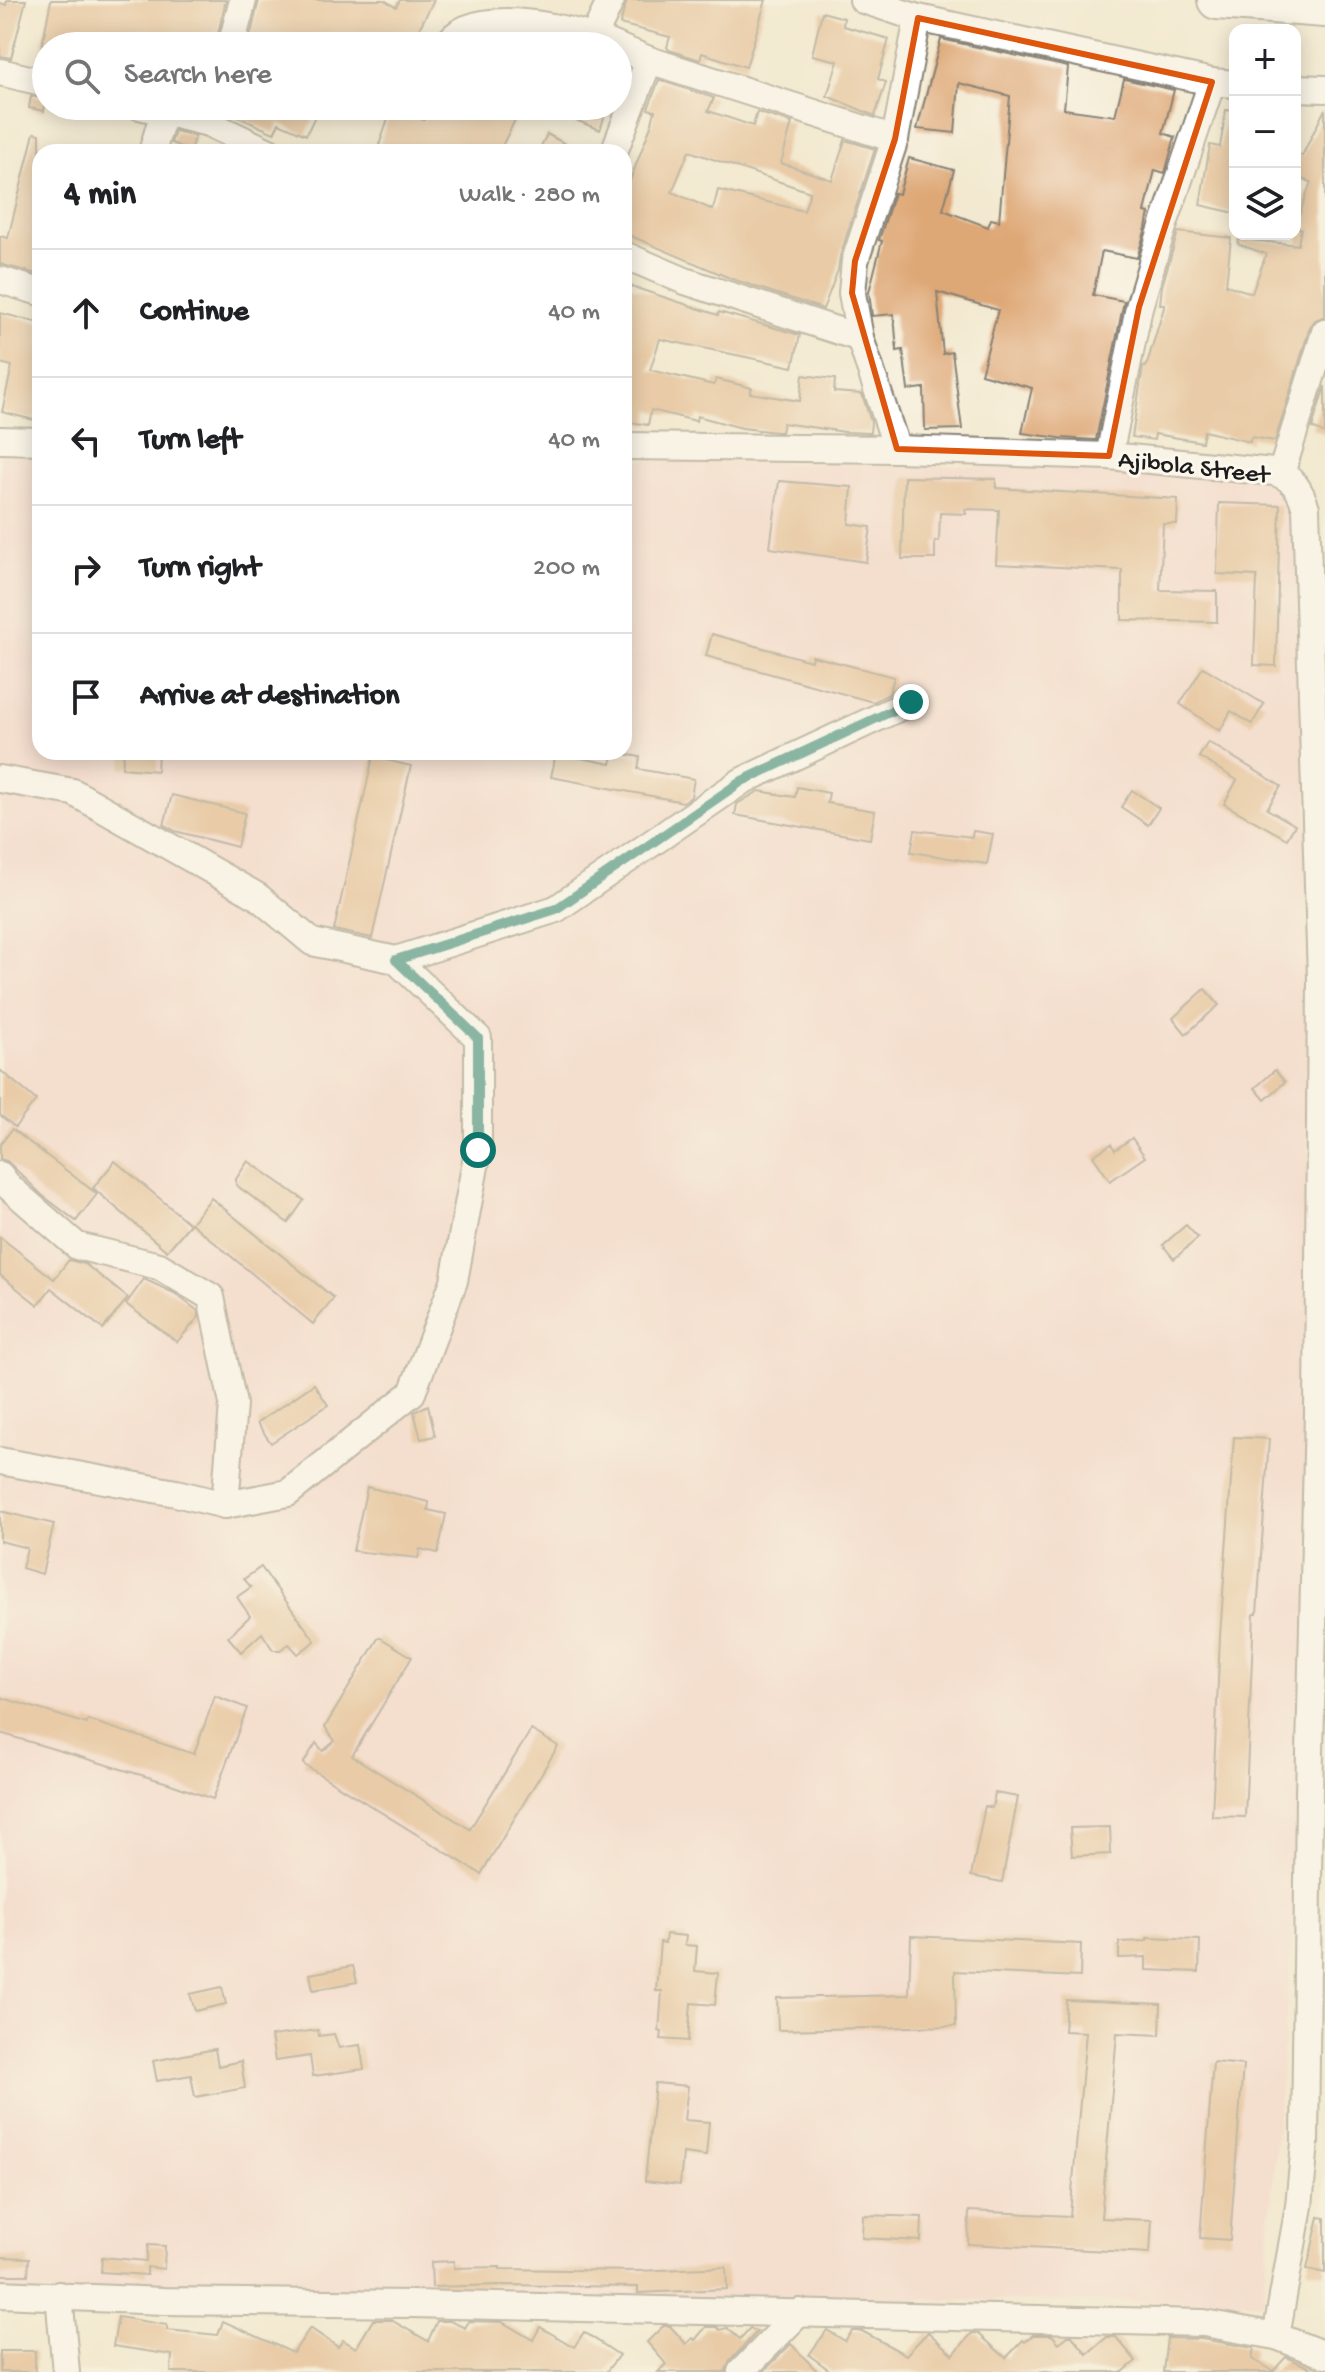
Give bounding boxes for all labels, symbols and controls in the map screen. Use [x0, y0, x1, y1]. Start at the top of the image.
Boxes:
map controls [1229, 24, 1301, 240]
button: + [1229, 24, 1301, 96]
search box [32, 32, 632, 120]
icon: search [60, 54, 104, 98]
text: Search here [124, 59, 272, 94]
button: − [1229, 96, 1301, 168]
button: layers [1229, 168, 1301, 240]
text: 4 min [64, 176, 136, 216]
text: Walk · 280 m [459, 181, 600, 212]
icon: ahead [64, 291, 108, 335]
text: Continue [140, 296, 249, 331]
text: 40 m [548, 298, 600, 329]
icon: left [64, 419, 108, 463]
text: Turn left [140, 424, 241, 459]
text: 40 m [548, 426, 600, 457]
street label: Ajibola Street [1117, 446, 1273, 493]
icon: right [64, 547, 108, 591]
text: Turn right [140, 552, 260, 587]
text: 200 m [533, 554, 600, 585]
icon: arrive [64, 675, 108, 719]
text: Arrive at destination [140, 680, 400, 715]
route end [893, 684, 929, 720]
route start [460, 1132, 496, 1168]

